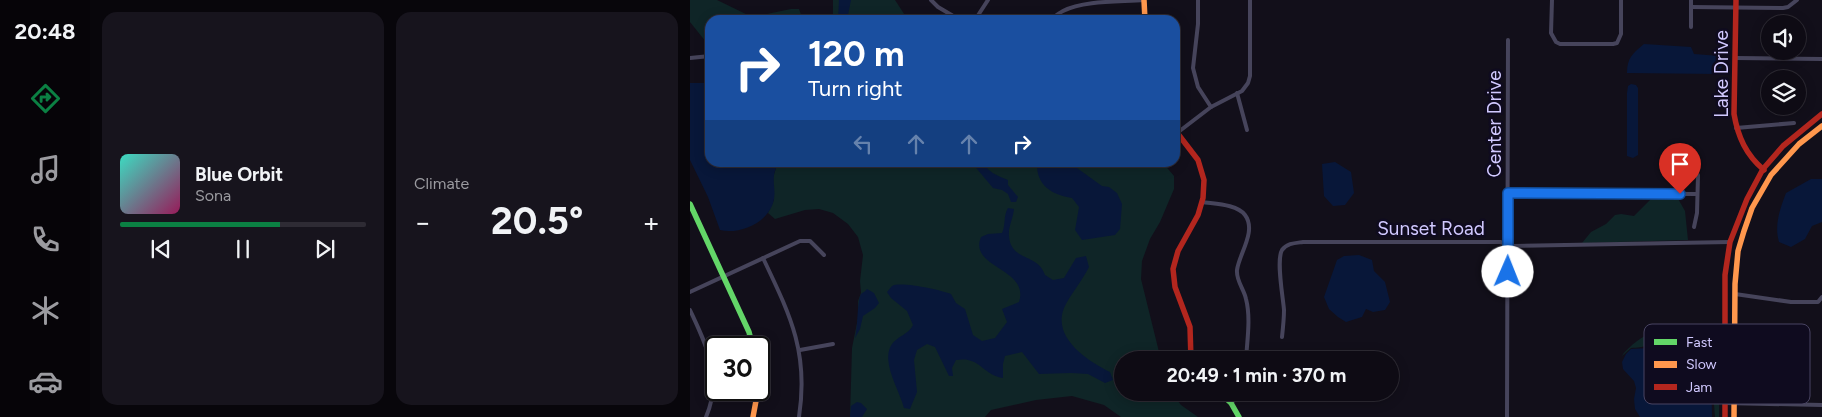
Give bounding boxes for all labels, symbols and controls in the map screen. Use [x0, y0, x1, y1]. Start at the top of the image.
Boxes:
map controls [1761, 15, 1806, 115]
button: sound [1761, 15, 1806, 60]
text: 20:48 [14, 18, 76, 45]
street label: Lake Drive [1710, 30, 1733, 118]
text: 120 m [808, 33, 905, 75]
icon: right [725, 35, 790, 100]
street label: Center Drive [1483, 70, 1506, 178]
button: layers [1761, 70, 1806, 115]
text: Turn right [808, 75, 903, 102]
icon: directions [28, 81, 63, 116]
icon: left [849, 130, 877, 158]
icon: ahead [902, 130, 930, 158]
icon: ahead [955, 130, 983, 158]
icon: right [1008, 130, 1036, 158]
pin [1659, 143, 1701, 194]
icon: arrive [1666, 150, 1694, 178]
icon: music [28, 152, 63, 187]
text: Blue Orbit [195, 163, 283, 186]
text: Climate [414, 174, 469, 193]
text: Sona [195, 186, 231, 205]
text: 20.5° [491, 198, 583, 244]
text: − [414, 205, 431, 239]
text: + [643, 205, 660, 239]
street label: Sunset Road [1377, 217, 1485, 240]
icon: phone [28, 222, 63, 257]
icon: previous [147, 235, 175, 263]
icon: pause [229, 235, 257, 263]
icon: next [311, 235, 339, 263]
position arrow [1481, 245, 1533, 297]
icon: climate [28, 293, 63, 328]
legend [1644, 324, 1810, 404]
text: Fast [1686, 334, 1712, 351]
speed limit sign: 30 [705, 336, 770, 401]
text: Slow [1686, 356, 1717, 373]
icon: car [28, 364, 63, 399]
text: 20:49 · 1 min · 370 m [1167, 364, 1346, 387]
text: Jam [1686, 379, 1712, 396]

